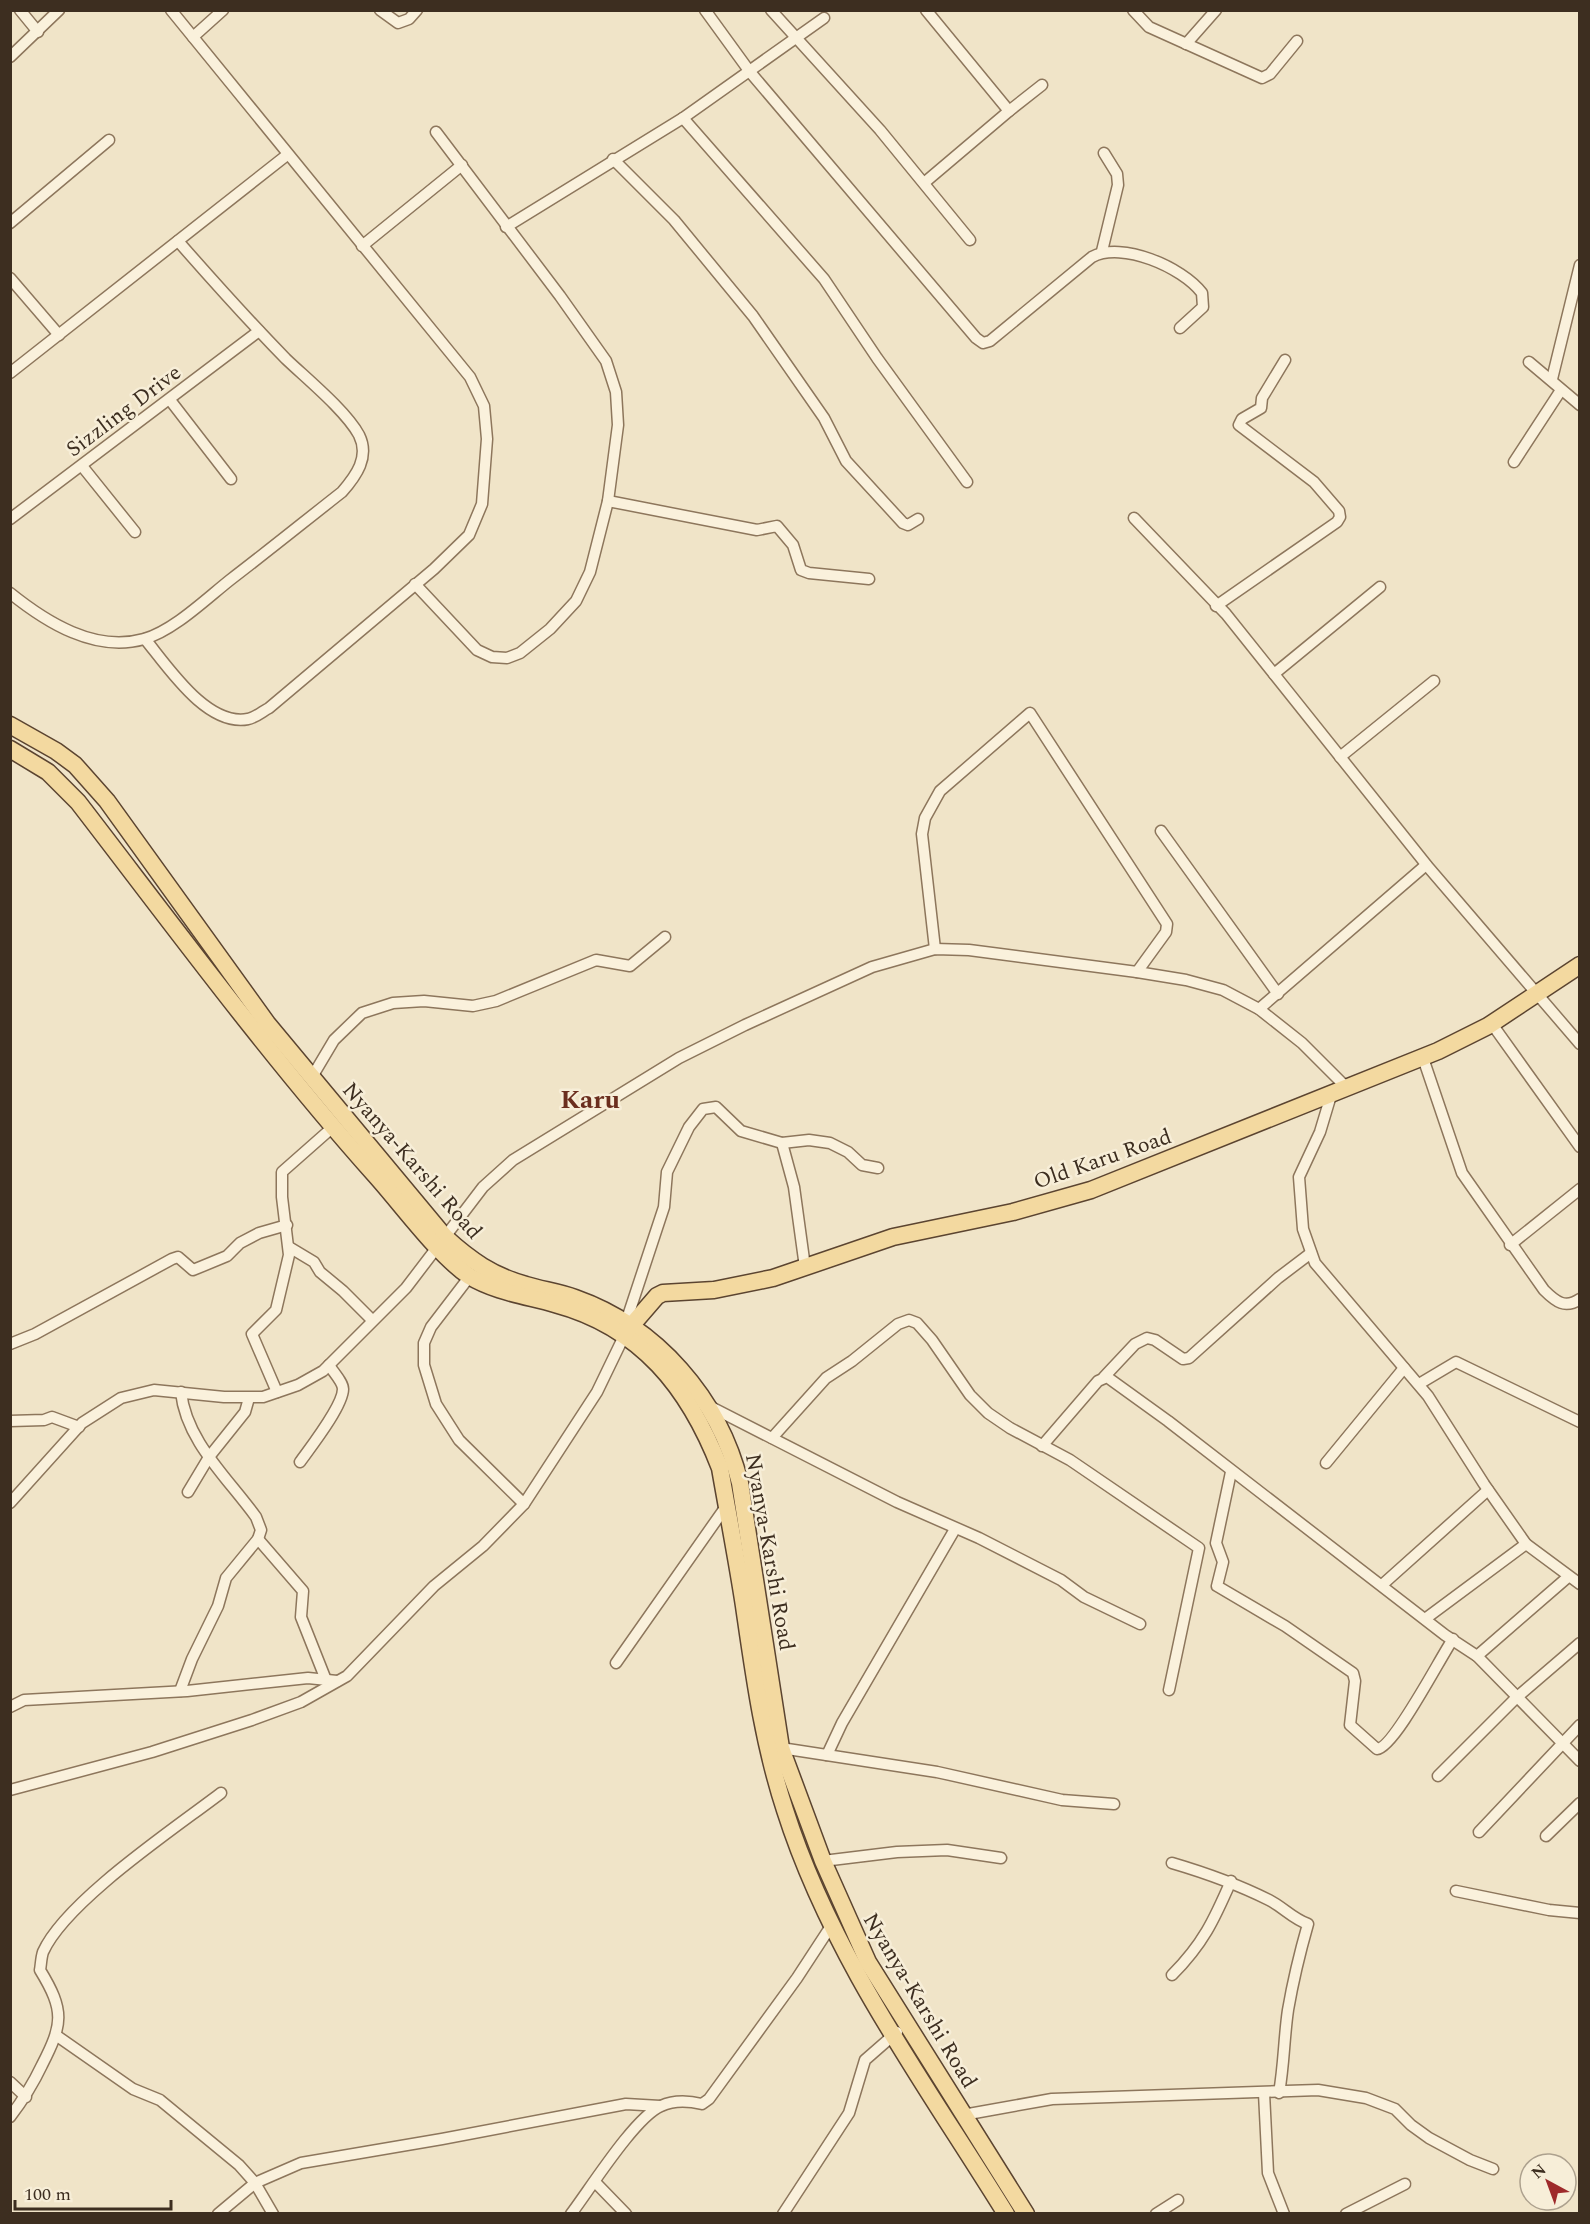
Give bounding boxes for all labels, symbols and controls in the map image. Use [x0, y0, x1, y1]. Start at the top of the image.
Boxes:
street label: Sizzling Drive [59, 357, 189, 466]
street label: Nyanya-Karshi Road [334, 1075, 490, 1247]
district label: Karu [560, 1080, 620, 1120]
street label: Old Karu Road [1029, 1120, 1176, 1199]
street label: Nyanya-Karshi Road [736, 1451, 803, 1653]
street label: Nyanya-Karshi Road [854, 1907, 985, 2095]
north arrow [1518, 2152, 1578, 2212]
text: N [1526, 2158, 1552, 2185]
scale bar [15, 2173, 171, 2211]
text: 100 m [24, 2181, 71, 2208]

